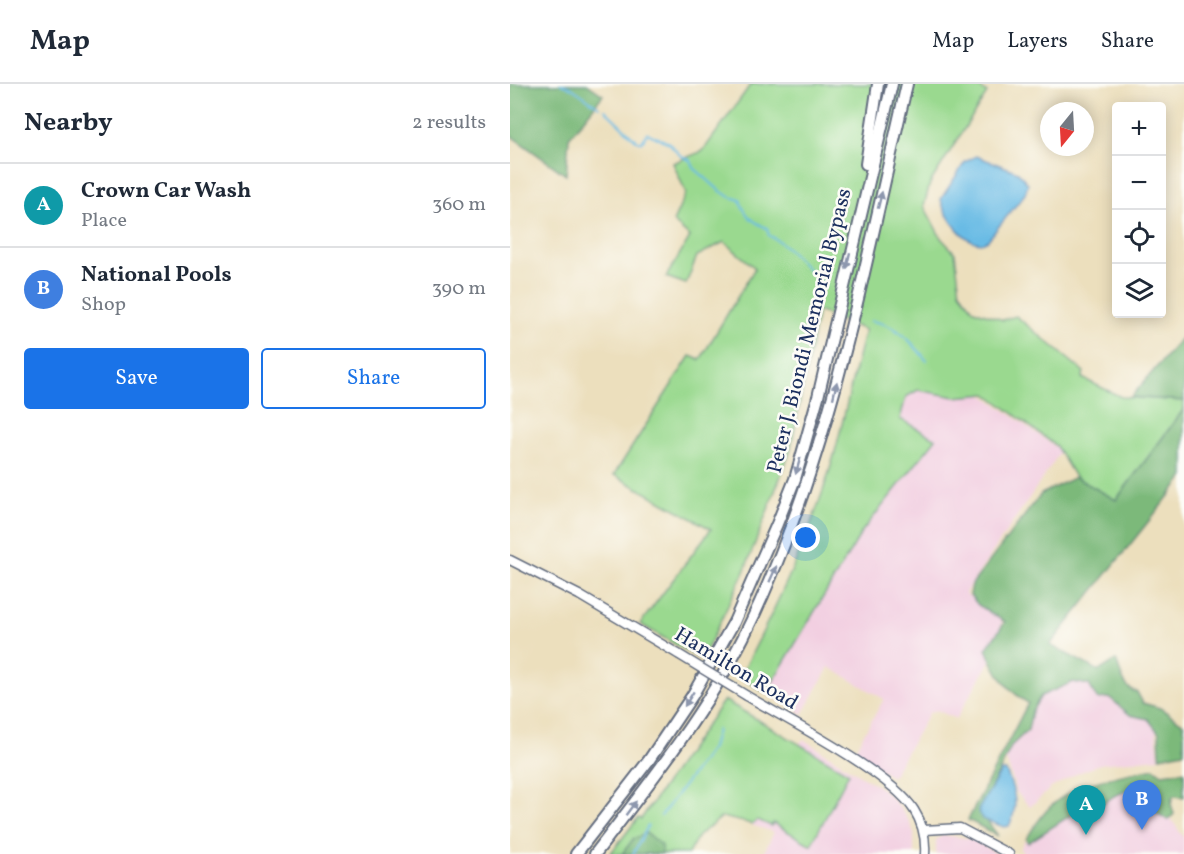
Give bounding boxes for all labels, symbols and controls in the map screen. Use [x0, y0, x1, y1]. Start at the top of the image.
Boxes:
text: Map [30, 22, 90, 61]
text: Map [932, 27, 974, 56]
text: Layers [1007, 27, 1068, 56]
text: Share [1101, 27, 1154, 56]
north arrow [1040, 102, 1094, 156]
map controls [1112, 102, 1166, 318]
button: + [1112, 102, 1166, 156]
text: Nearby [24, 105, 113, 141]
text: 2 results [412, 109, 486, 137]
button: − [1112, 156, 1166, 210]
text: Crown Car Wash [81, 176, 251, 207]
street label: Peter J. Biondi Memorial Bypass [761, 186, 859, 476]
text: A [36, 191, 51, 219]
text: 360 m [432, 191, 486, 219]
one-way arrow [875, 191, 885, 209]
text: Place [81, 207, 127, 235]
button: locate [1112, 210, 1166, 264]
one-way arrow [843, 252, 853, 270]
text: National Pools [81, 260, 232, 291]
button: layers [1112, 264, 1166, 318]
text: B [37, 275, 50, 303]
text: 390 m [432, 275, 486, 303]
text: Shop [81, 291, 126, 319]
button: Save [24, 348, 249, 409]
button: Share [261, 348, 486, 409]
one-way arrow [831, 380, 841, 399]
one-way arrow [793, 457, 802, 475]
your location [791, 523, 820, 552]
one-way arrow [768, 565, 778, 583]
street label: Hamilton Road [669, 621, 803, 717]
one-way arrow [684, 691, 695, 707]
pin: B [1122, 780, 1162, 830]
pin: A [1066, 786, 1106, 835]
one-way arrow [625, 800, 637, 816]

